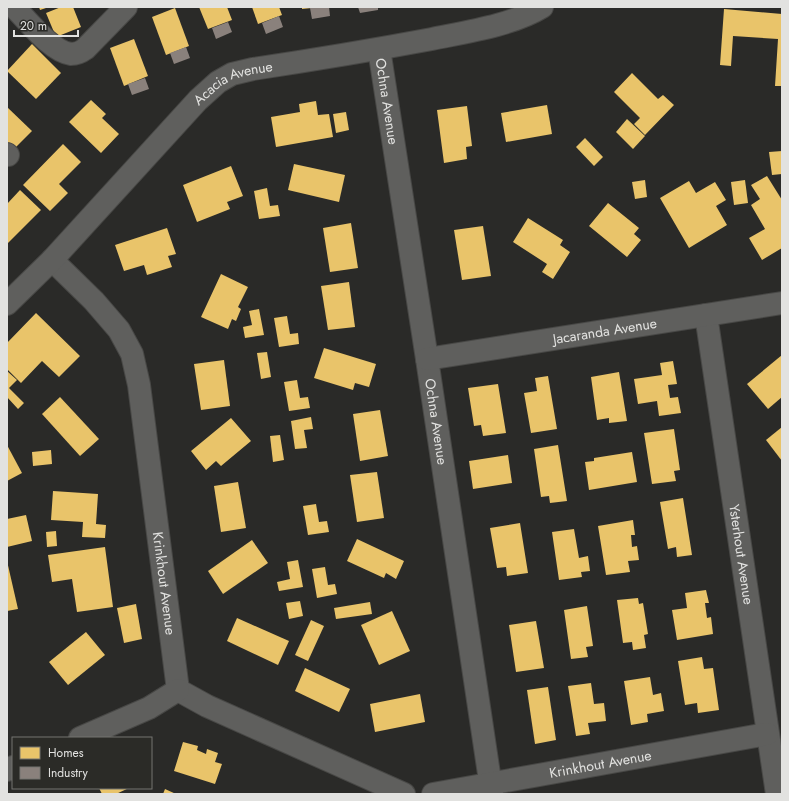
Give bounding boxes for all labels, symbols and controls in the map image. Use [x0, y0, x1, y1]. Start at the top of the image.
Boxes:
scale bar [14, 12, 78, 38]
text: 20 m [20, 17, 47, 35]
street label: Acacia Avenue [189, 56, 274, 110]
street label: Ochna Avenue [371, 57, 404, 146]
street label: Jacaranda Avenue [549, 313, 658, 349]
street label: Ochna Avenue [420, 377, 453, 466]
street label: Ysterhout Avenue [724, 503, 759, 606]
street label: Krinkhout Avenue [148, 531, 181, 636]
legend [12, 737, 152, 789]
text: Homes [48, 744, 84, 762]
street label: Krinkhout Avenue [548, 745, 653, 783]
text: Industry [48, 764, 89, 782]

